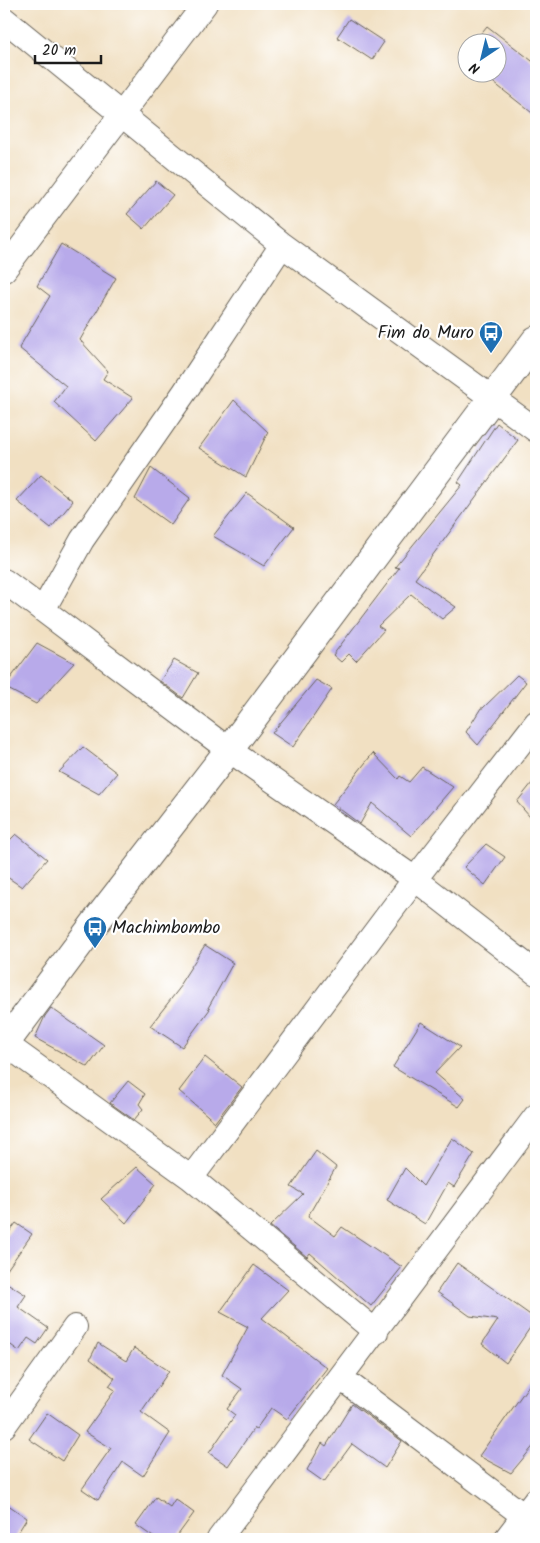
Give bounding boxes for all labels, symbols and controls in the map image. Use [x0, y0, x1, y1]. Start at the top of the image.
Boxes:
scale bar [35, 32, 101, 64]
north arrow [458, 32, 508, 82]
text: 20 m [42, 39, 76, 63]
text: N [465, 56, 485, 79]
place label: Fim do Muro [377, 319, 474, 348]
bus stop icon: Fim do Muro [478, 320, 504, 354]
place label: Machimbombo [112, 914, 220, 943]
bus stop icon: Machimbombo [82, 915, 108, 949]

